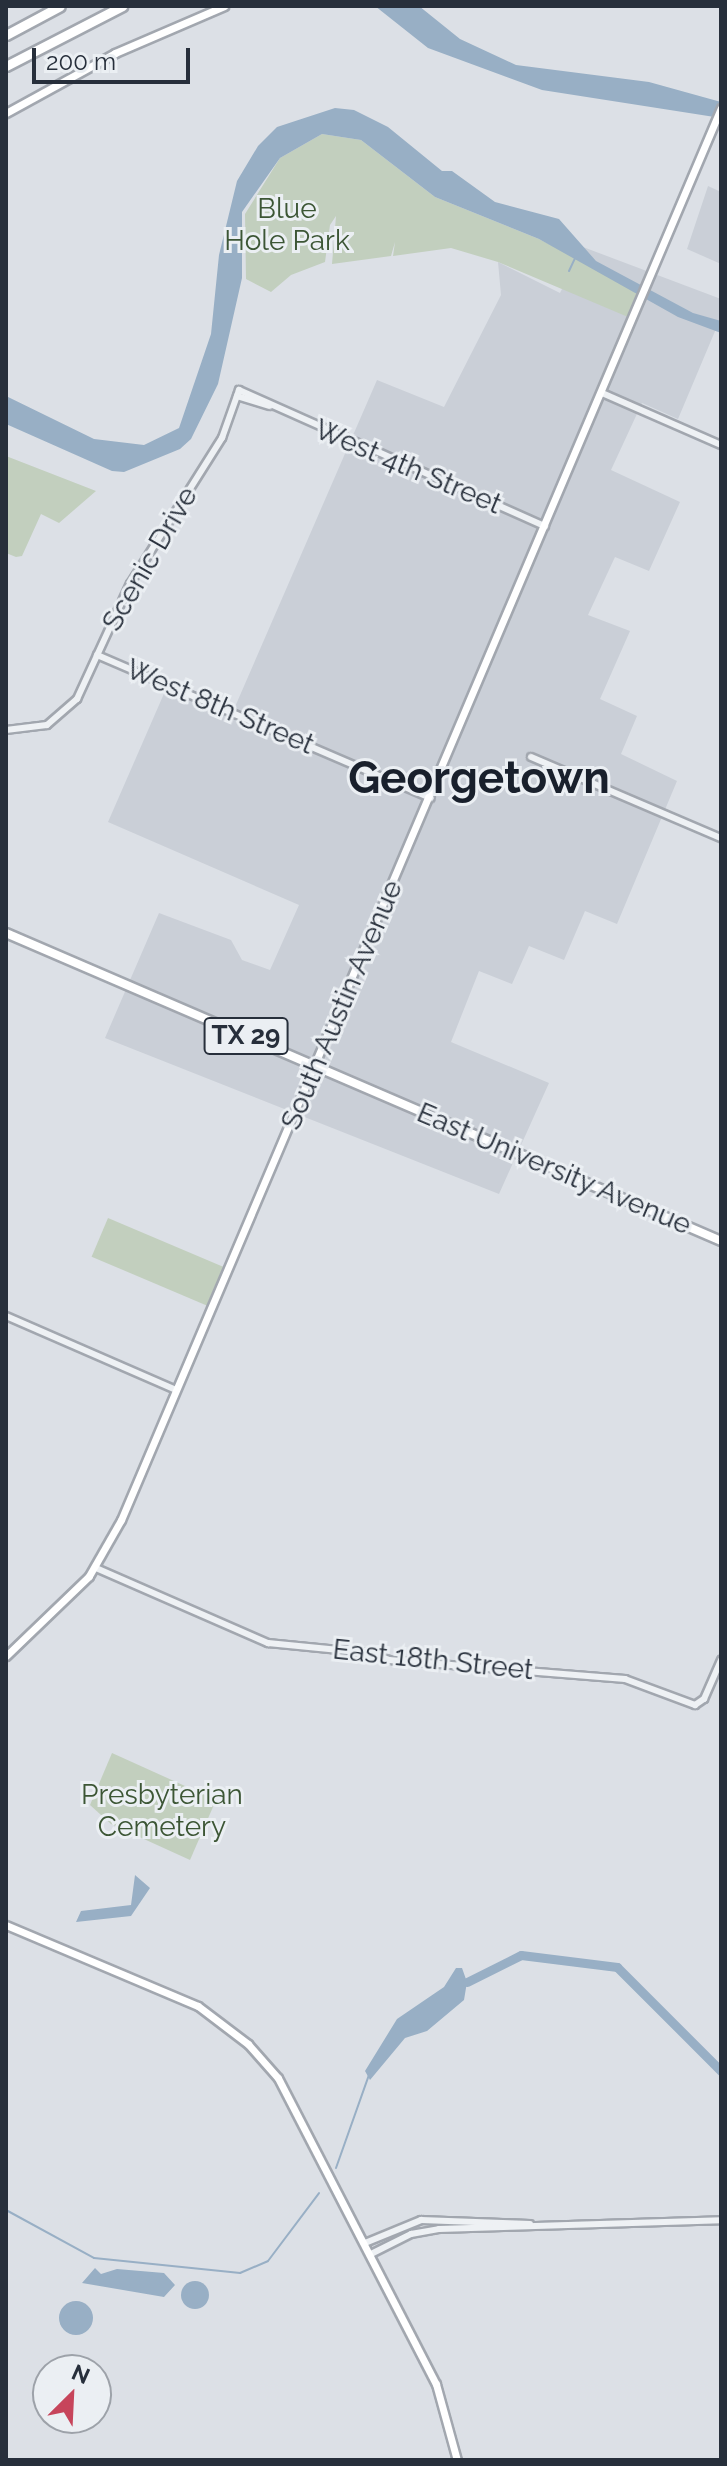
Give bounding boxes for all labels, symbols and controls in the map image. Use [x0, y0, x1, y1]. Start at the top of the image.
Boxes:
scale bar [36, 32, 194, 82]
text: 200 m [46, 47, 116, 76]
park label: Blue Hole Park [224, 192, 350, 258]
street label: West 4th Street [310, 413, 506, 521]
street label: Scenic Drive [95, 481, 205, 637]
street label: West 8th Street [121, 652, 319, 762]
district label: Georgetown [348, 752, 610, 804]
street label: South Austin Avenue [274, 875, 410, 1135]
road number: TX 29 [202, 1014, 290, 1058]
street label: East University Avenue [411, 1096, 697, 1242]
street label: East 18th Street [331, 1633, 535, 1687]
park label: Presbyterian Cemetery [81, 1778, 243, 1844]
north arrow [32, 2354, 112, 2434]
text: N [68, 2359, 94, 2389]

